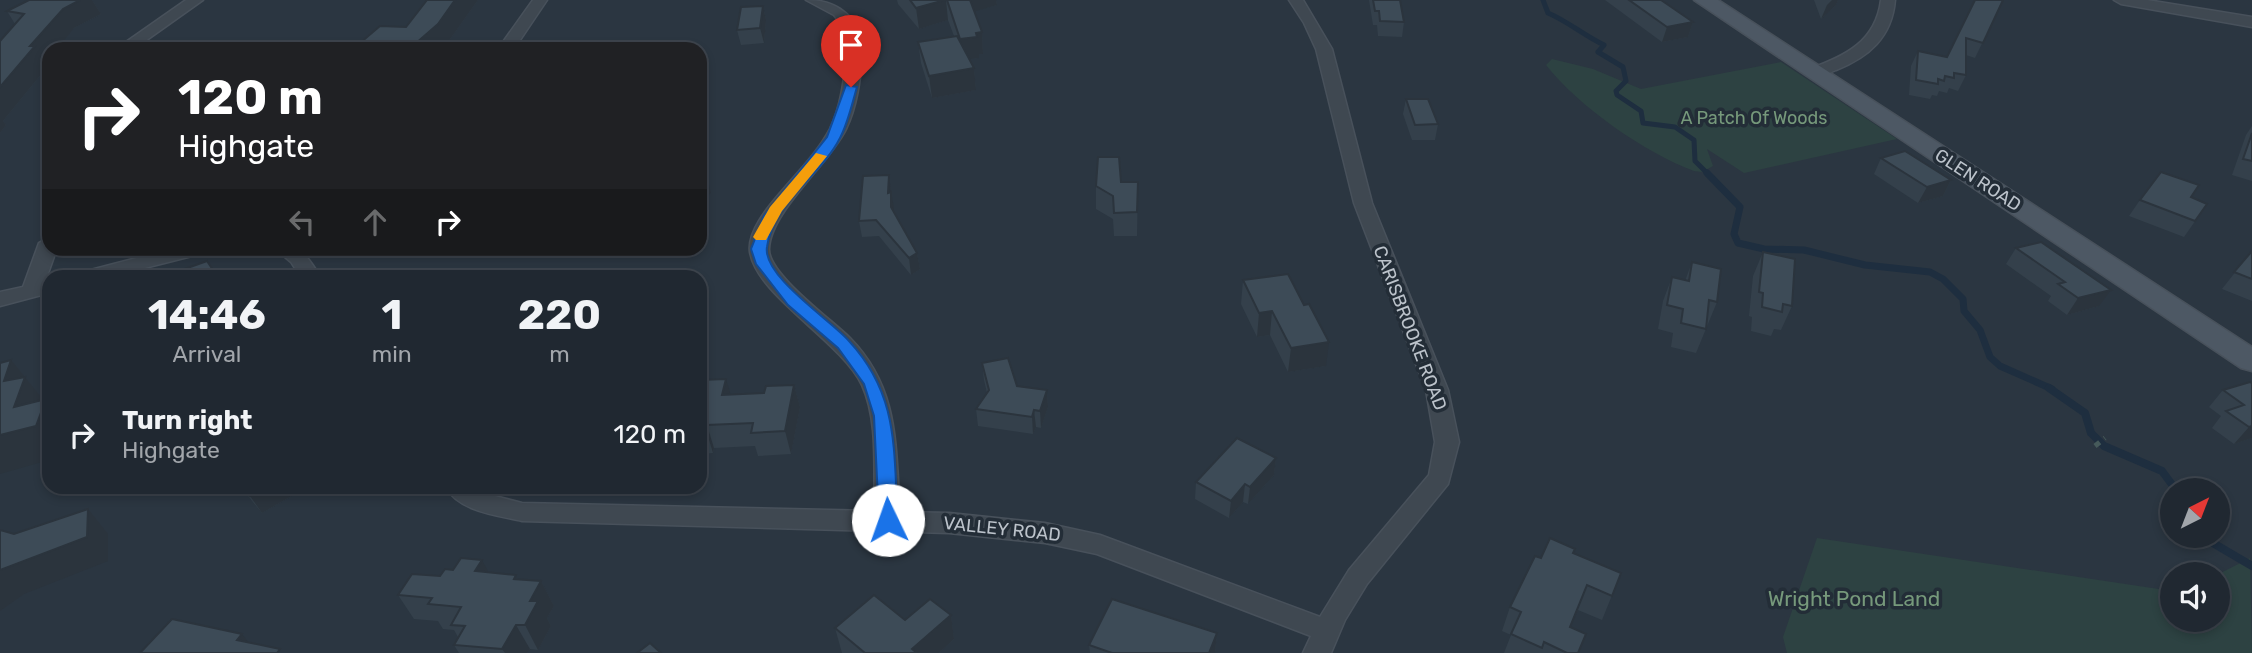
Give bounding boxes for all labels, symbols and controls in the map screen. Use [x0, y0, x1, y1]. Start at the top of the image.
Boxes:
pin [821, 15, 881, 87]
icon: arrive [832, 26, 870, 64]
text: 120 m [178, 68, 323, 126]
icon: right [63, 70, 154, 161]
park label: A Patch Of Woods [1680, 107, 1828, 129]
text: Highgate [178, 127, 314, 165]
street label: GLEN ROAD [1931, 144, 2025, 216]
icon: left [283, 203, 321, 241]
icon: ahead [356, 203, 394, 241]
icon: right [429, 203, 467, 241]
street label: CARISBROOKE ROAD [1368, 243, 1452, 413]
text: 14:46 [148, 290, 266, 340]
text: 1 [381, 290, 402, 340]
text: 220 [518, 290, 601, 340]
text: Arrival [172, 340, 241, 368]
text: min [372, 340, 412, 368]
text: m [549, 340, 570, 368]
text: Turn right [122, 405, 252, 436]
icon: right [63, 416, 101, 454]
text: 120 m [614, 419, 686, 450]
text: Highgate [122, 436, 220, 464]
north arrow [2160, 478, 2230, 548]
map controls [2160, 478, 2230, 632]
position arrow [851, 483, 925, 557]
street label: VALLEY ROAD [942, 512, 1062, 546]
button: sound [2160, 562, 2230, 632]
park label: Wright Pond Land [1768, 586, 1940, 611]

